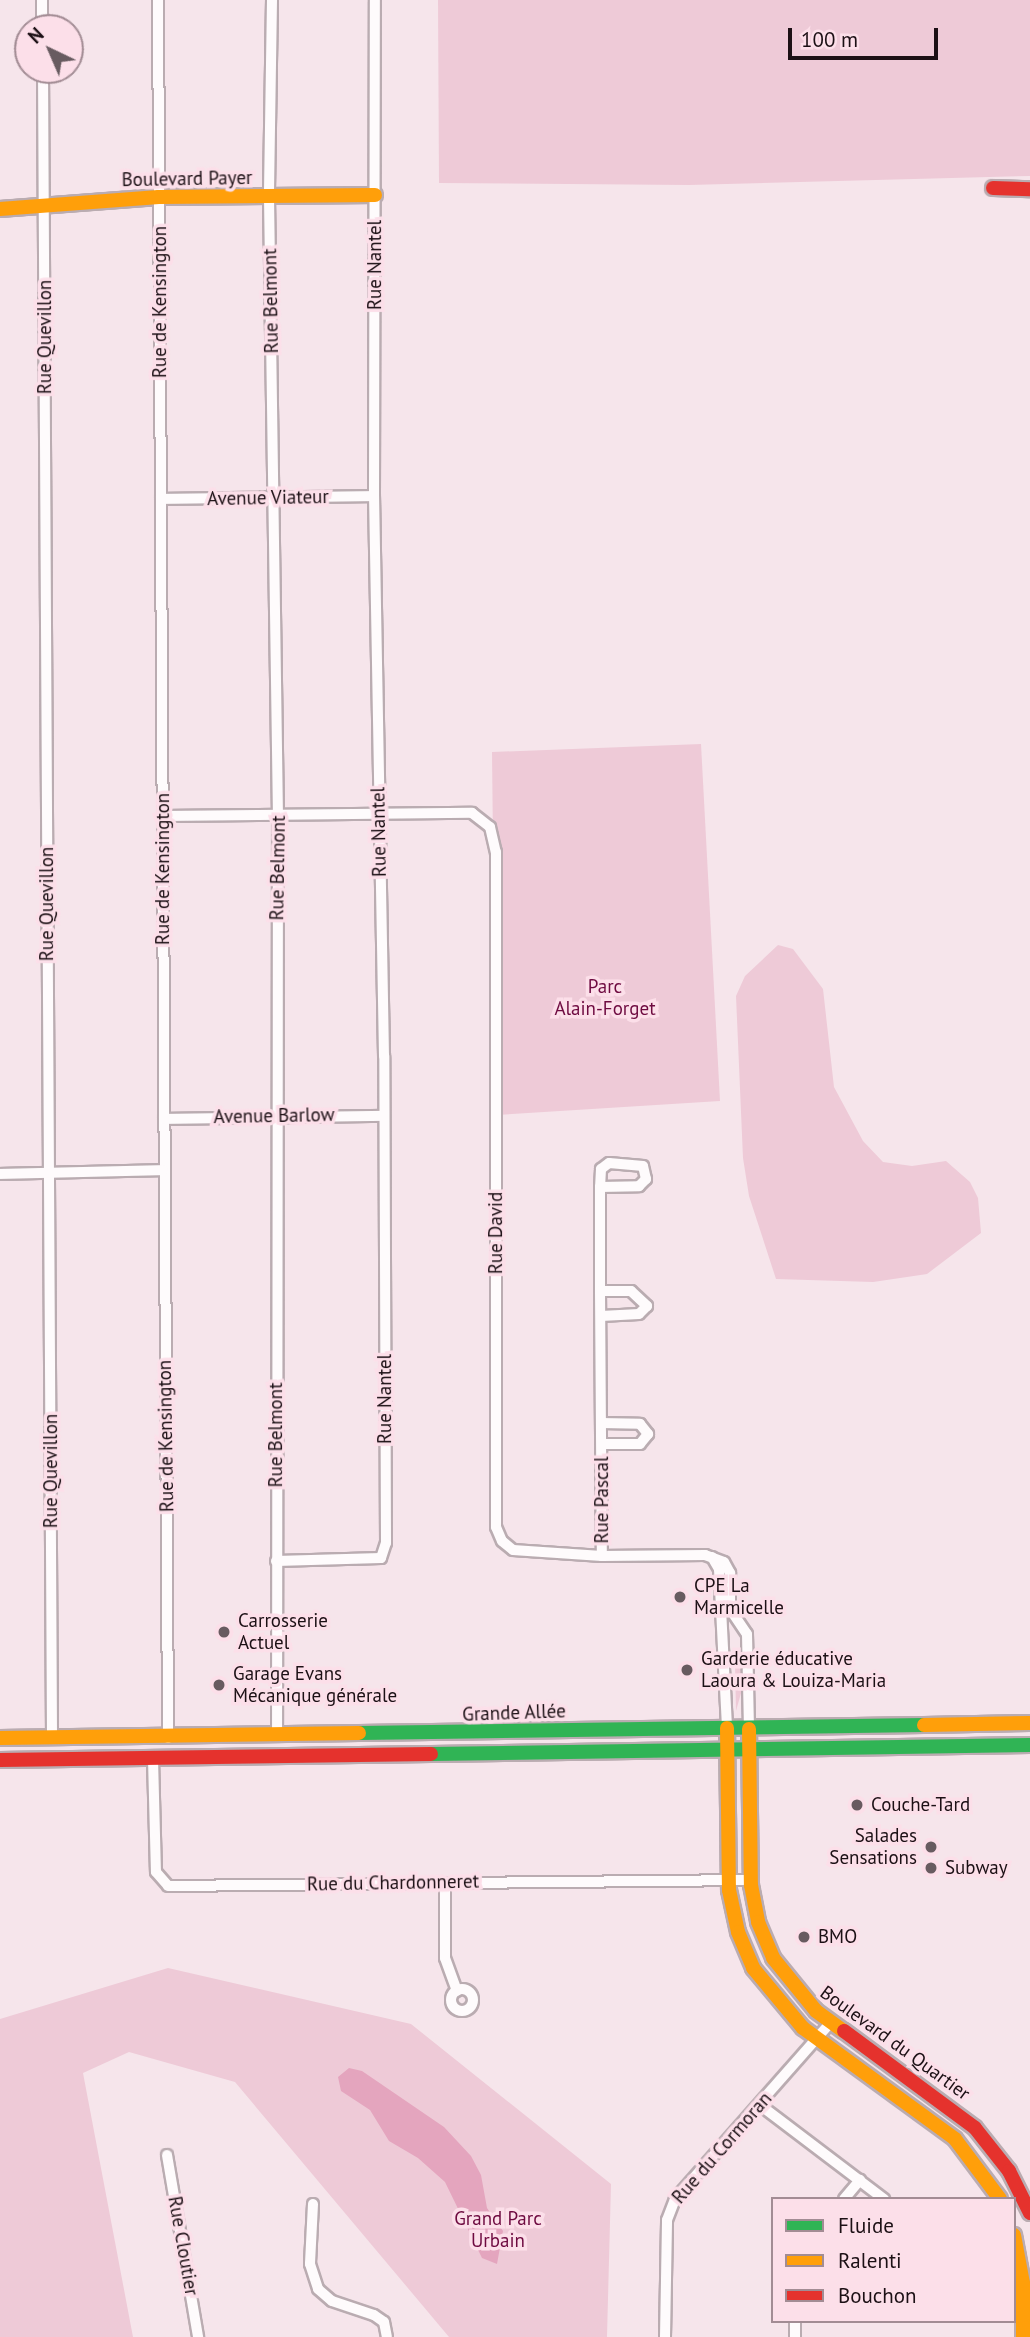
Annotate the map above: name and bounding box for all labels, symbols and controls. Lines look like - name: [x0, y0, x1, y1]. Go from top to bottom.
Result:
- north arrow: [14, 14, 84, 84]
- scale bar: [792, 14, 942, 58]
- text: N: [23, 22, 49, 48]
- text: 100 m: [801, 26, 858, 53]
- street label: Boulevard Payer: [121, 166, 253, 192]
- street label: Rue Nantel: [364, 220, 386, 310]
- street label: Rue de Kensington: [149, 226, 171, 378]
- street label: Rue Belmont: [259, 248, 283, 354]
- street label: Rue Quevillon: [34, 280, 56, 394]
- street label: Avenue Viateur: [207, 486, 329, 510]
- street label: Rue Nantel: [367, 787, 391, 877]
- street label: Rue de Kensington: [152, 793, 174, 945]
- street label: Rue Belmont: [266, 815, 290, 921]
- street label: Rue Quevillon: [36, 847, 58, 961]
- park label: Parc Alain-Forget: [554, 976, 656, 1020]
- street label: Avenue Barlow: [213, 1104, 335, 1128]
- street label: Rue David: [485, 1192, 507, 1274]
- street label: Rue Nantel: [374, 1354, 396, 1444]
- street label: Rue de Kensington: [153, 1360, 179, 1512]
- street label: Rue Belmont: [265, 1383, 287, 1487]
- street label: Rue Quevillon: [40, 1414, 62, 1528]
- street label: Rue Pascal: [591, 1456, 613, 1544]
- place label: CPE La Marmicelle: [694, 1575, 784, 1619]
- marker: CPE La Marmicelle: [672, 1589, 688, 1605]
- place label: Carrosserie Actuel: [238, 1610, 328, 1654]
- marker: Carrosserie Actuel: [216, 1624, 232, 1640]
- place label: Garderie éducative Laoura & Louiza-Maria: [701, 1648, 886, 1692]
- marker: Garderie éducative Laoura & Louiza-Maria: [679, 1662, 695, 1678]
- place label: Garage Evans Mécanique générale: [233, 1663, 397, 1707]
- marker: Garage Evans Mécanique générale: [211, 1677, 227, 1693]
- street label: Grande Allée: [462, 1700, 566, 1726]
- place label: Couche-Tard: [871, 1794, 970, 1816]
- marker: Couche-Tard: [849, 1797, 865, 1813]
- place label: Salades Sensations: [829, 1825, 917, 1869]
- marker: Salades Sensations: [923, 1839, 939, 1855]
- place label: Subway: [945, 1857, 1008, 1879]
- marker: Subway: [923, 1860, 939, 1876]
- street label: Rue du Chardonneret: [307, 1870, 479, 1896]
- place label: BMO: [818, 1926, 857, 1948]
- marker: BMO: [796, 1929, 812, 1945]
- street label: Boulevard du Quartier: [816, 1981, 974, 2105]
- street label: Rue du Cormoran: [667, 2088, 777, 2208]
- street label: Rue Cloutier: [163, 2195, 203, 2297]
- legend: [771, 2197, 1016, 2323]
- park label: Grand Parc Urbain: [454, 2208, 542, 2252]
- text: Fluide: [838, 2212, 894, 2239]
- text: Ralenti: [838, 2247, 902, 2274]
- text: Bouchon: [838, 2282, 917, 2309]

